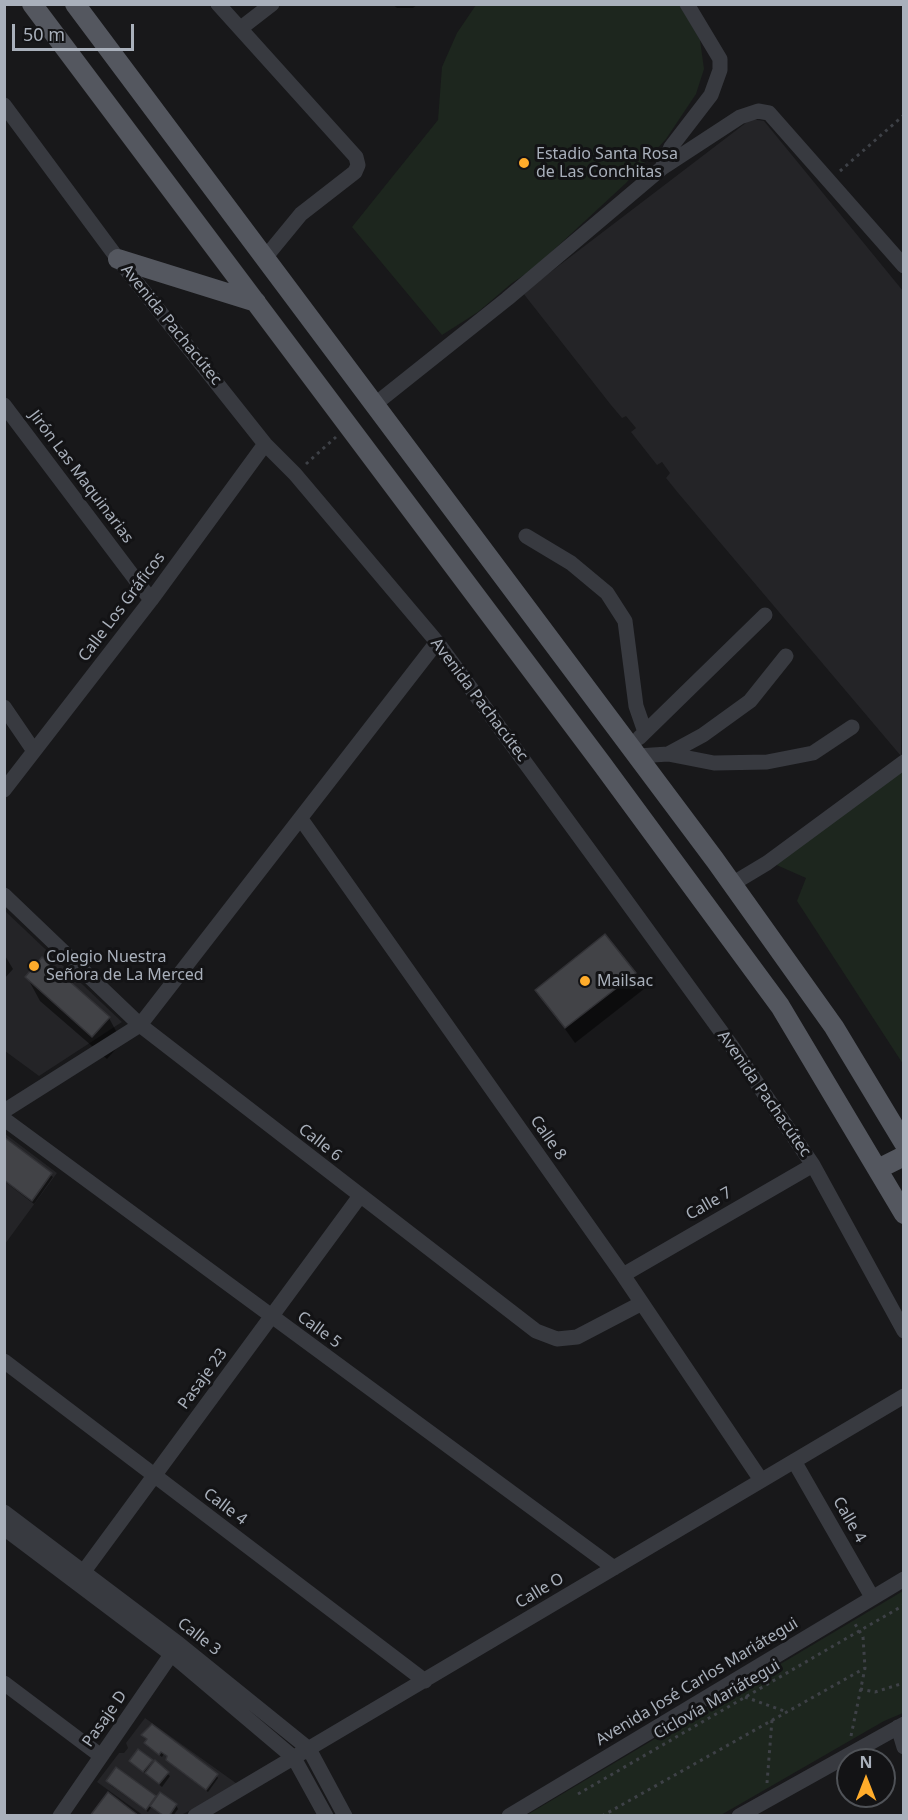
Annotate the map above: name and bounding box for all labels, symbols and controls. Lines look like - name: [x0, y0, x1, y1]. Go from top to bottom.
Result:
- scale bar: [15, 12, 136, 50]
- text: 50 m: [23, 22, 65, 46]
- place label: Estadio Santa Rosa de Las Conchitas: [536, 144, 678, 182]
- marker: Estadio Santa Rosa de Las Conchitas: [517, 156, 531, 170]
- street label: Avenida Pachacútec: [116, 261, 226, 389]
- street label: Jirón Las Maquinarias: [25, 407, 137, 547]
- street label: Calle Los Gráficos: [75, 549, 169, 665]
- street label: Avenida Pachacútec: [426, 634, 532, 766]
- place label: Colegio Nuestra Señora de La Merced: [46, 947, 204, 985]
- marker: Colegio Nuestra Señora de La Merced: [27, 959, 41, 973]
- place label: Mailsac: [597, 971, 653, 991]
- marker: Mailsac: [578, 974, 592, 988]
- street label: Avenida Pachacútec: [713, 1027, 815, 1161]
- street label: Calle 8: [526, 1112, 570, 1164]
- street label: Calle 6: [295, 1120, 345, 1166]
- street label: Calle 7: [683, 1183, 735, 1225]
- street label: Calle 5: [293, 1308, 345, 1352]
- street label: Pasaje 23: [174, 1345, 232, 1413]
- street label: Calle 4: [199, 1484, 251, 1530]
- street label: Calle 4: [828, 1494, 870, 1546]
- street label: Calle O: [512, 1569, 568, 1613]
- street label: Calle 3: [174, 1614, 224, 1660]
- street label: Avenida José Carlos Mariátegui: [592, 1614, 802, 1750]
- street label: Ciclovía Mariátegui: [650, 1656, 784, 1744]
- street label: Pasaje D: [79, 1687, 131, 1751]
- north arrow: [836, 1748, 896, 1808]
- text: N: [859, 1751, 873, 1773]

